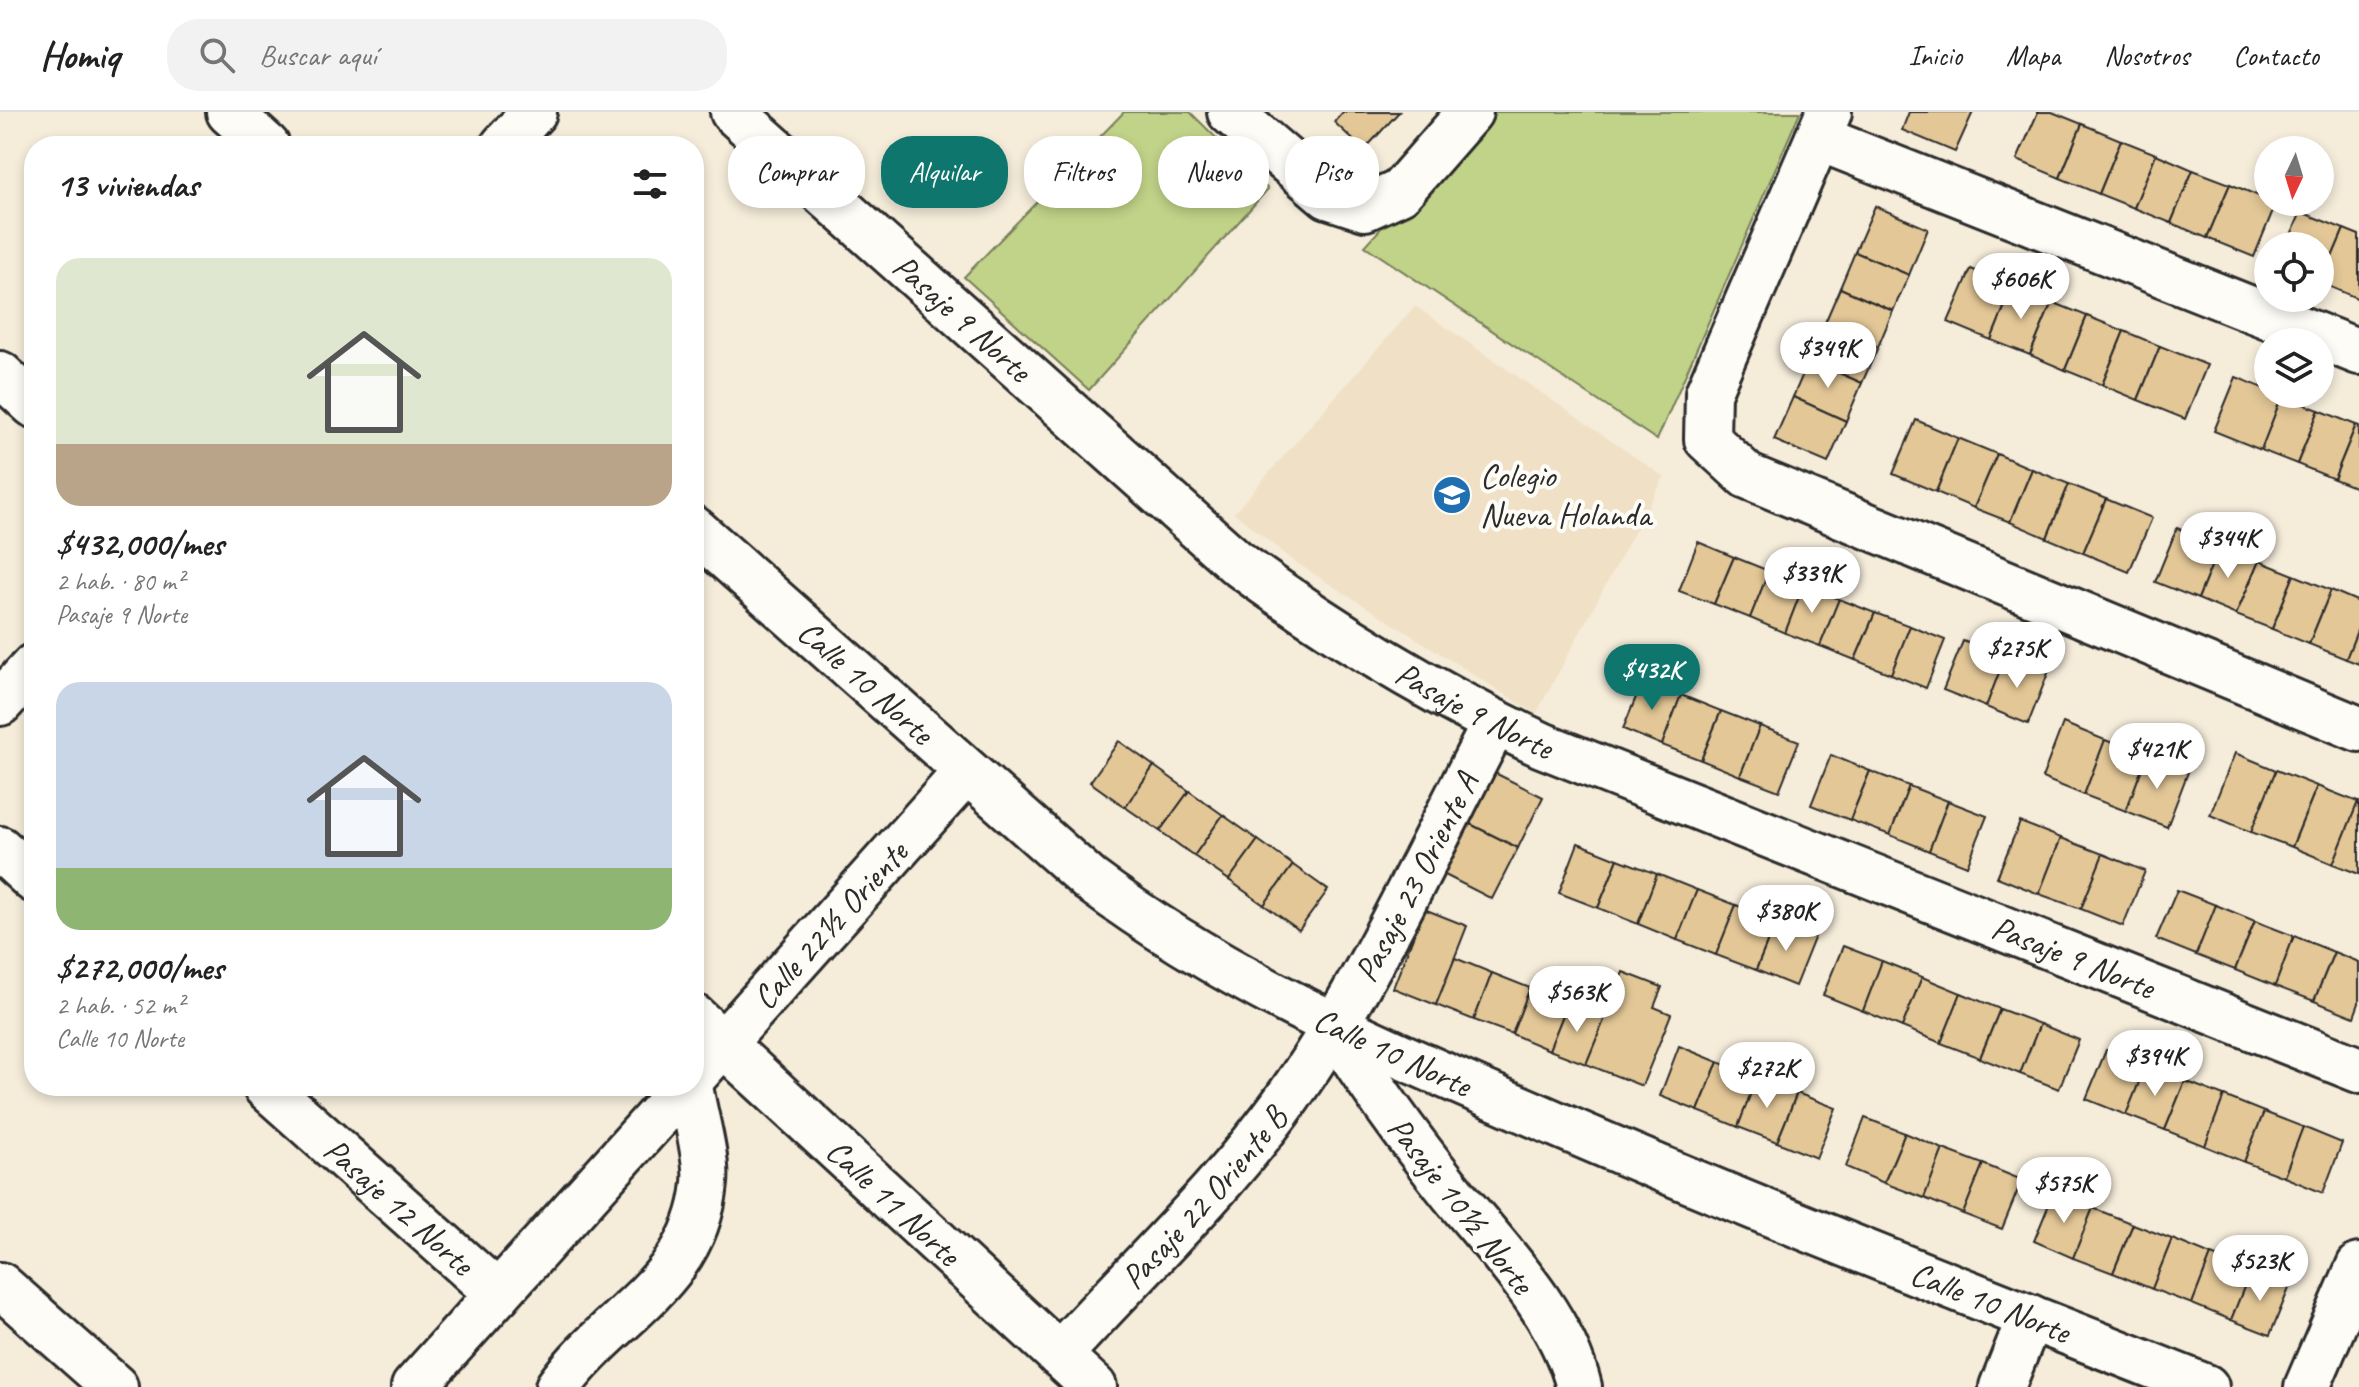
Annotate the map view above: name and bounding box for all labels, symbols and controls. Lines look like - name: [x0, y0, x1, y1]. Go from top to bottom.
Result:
- search box: [167, 19, 727, 91]
- text: Homiq: [40, 32, 119, 79]
- icon: search: [195, 33, 239, 77]
- text: Buscar aquí: [259, 36, 377, 74]
- text: Inicio: [1908, 38, 1962, 73]
- text: Mapa: [2006, 38, 2060, 73]
- text: Nosotros: [2104, 38, 2189, 73]
- text: Contacto: [2233, 38, 2319, 73]
- chip: Comprar: [728, 136, 865, 208]
- chip: Alquilar: [881, 136, 1008, 208]
- chip: Filtros: [1024, 136, 1142, 208]
- chip: Nuevo: [1158, 136, 1269, 208]
- chip: Piso: [1285, 136, 1379, 208]
- north arrow: [2254, 136, 2334, 216]
- map controls: [2254, 136, 2334, 408]
- icon: filters: [628, 162, 672, 206]
- text: 13 viviendas: [56, 163, 199, 206]
- button: locate: [2254, 232, 2334, 312]
- street label: Pasaje 9 Norte: [884, 244, 1042, 392]
- pin: $606K: [1965, 253, 2077, 321]
- text: $606K: [1990, 262, 2052, 295]
- icon: home: [292, 310, 436, 454]
- pin: $349K: [1772, 322, 1884, 390]
- button: layers: [2254, 328, 2334, 408]
- text: $349K: [1798, 331, 1858, 364]
- place label: Colegio Nueva Holanda: [1480, 454, 1654, 536]
- school or university icon: Colegio Nueva Holanda: [1431, 474, 1473, 516]
- pin: $344K: [2172, 512, 2284, 580]
- text: $344K: [2198, 521, 2258, 554]
- text: $432,000/mes: [56, 522, 224, 565]
- pin: $339K: [1756, 547, 1868, 615]
- text: $339K: [1782, 556, 1842, 589]
- text: 2 hab. · 80 m²: [56, 565, 184, 598]
- text: Pasaje 9 Norte: [56, 598, 187, 631]
- street label: Calle 10 Norte: [789, 610, 945, 755]
- pin: $275K: [1961, 622, 2073, 690]
- text: $275K: [1987, 631, 2047, 664]
- pin: $432K: [1596, 644, 1708, 712]
- street label: Pasaje 9 Norte: [1388, 651, 1561, 769]
- text: $432K: [1622, 653, 1682, 686]
- pin: $421K: [2101, 723, 2213, 791]
- text: $421K: [2127, 732, 2187, 765]
- icon: home: [292, 734, 436, 878]
- street label: Pasaje 23 Oriente A: [1344, 763, 1488, 989]
- street label: Calle 22½ Oriente: [743, 830, 918, 1018]
- pin: $380K: [1730, 885, 1842, 953]
- text: $380K: [1756, 894, 1816, 927]
- street label: Pasaje 9 Norte: [1986, 905, 2163, 1009]
- text: $272,000/mes: [56, 946, 224, 989]
- pin: $563K: [1521, 966, 1633, 1034]
- text: $563K: [1547, 975, 1607, 1008]
- text: 2 hab. · 52 m²: [56, 989, 184, 1022]
- street label: Calle 10 Norte: [1307, 997, 1479, 1107]
- text: Calle 10 Norte: [56, 1022, 184, 1055]
- pin: $394K: [2099, 1030, 2211, 1098]
- text: $394K: [2125, 1039, 2185, 1072]
- pin: $272K: [1711, 1042, 1823, 1110]
- text: $272K: [1737, 1051, 1797, 1084]
- street label: Pasaje 22 Oriente B: [1111, 1096, 1297, 1298]
- street label: Pasaje 10½ Norte: [1378, 1108, 1545, 1304]
- street label: Pasaje 12 Norte: [315, 1128, 485, 1285]
- street label: Calle 11 Norte: [818, 1129, 971, 1276]
- pin: $575K: [2008, 1157, 2120, 1225]
- text: $575K: [2034, 1166, 2094, 1199]
- pin: $523K: [2204, 1235, 2316, 1303]
- text: $523K: [2230, 1244, 2290, 1277]
- street label: Calle 10 Norte: [1905, 1251, 2078, 1353]

